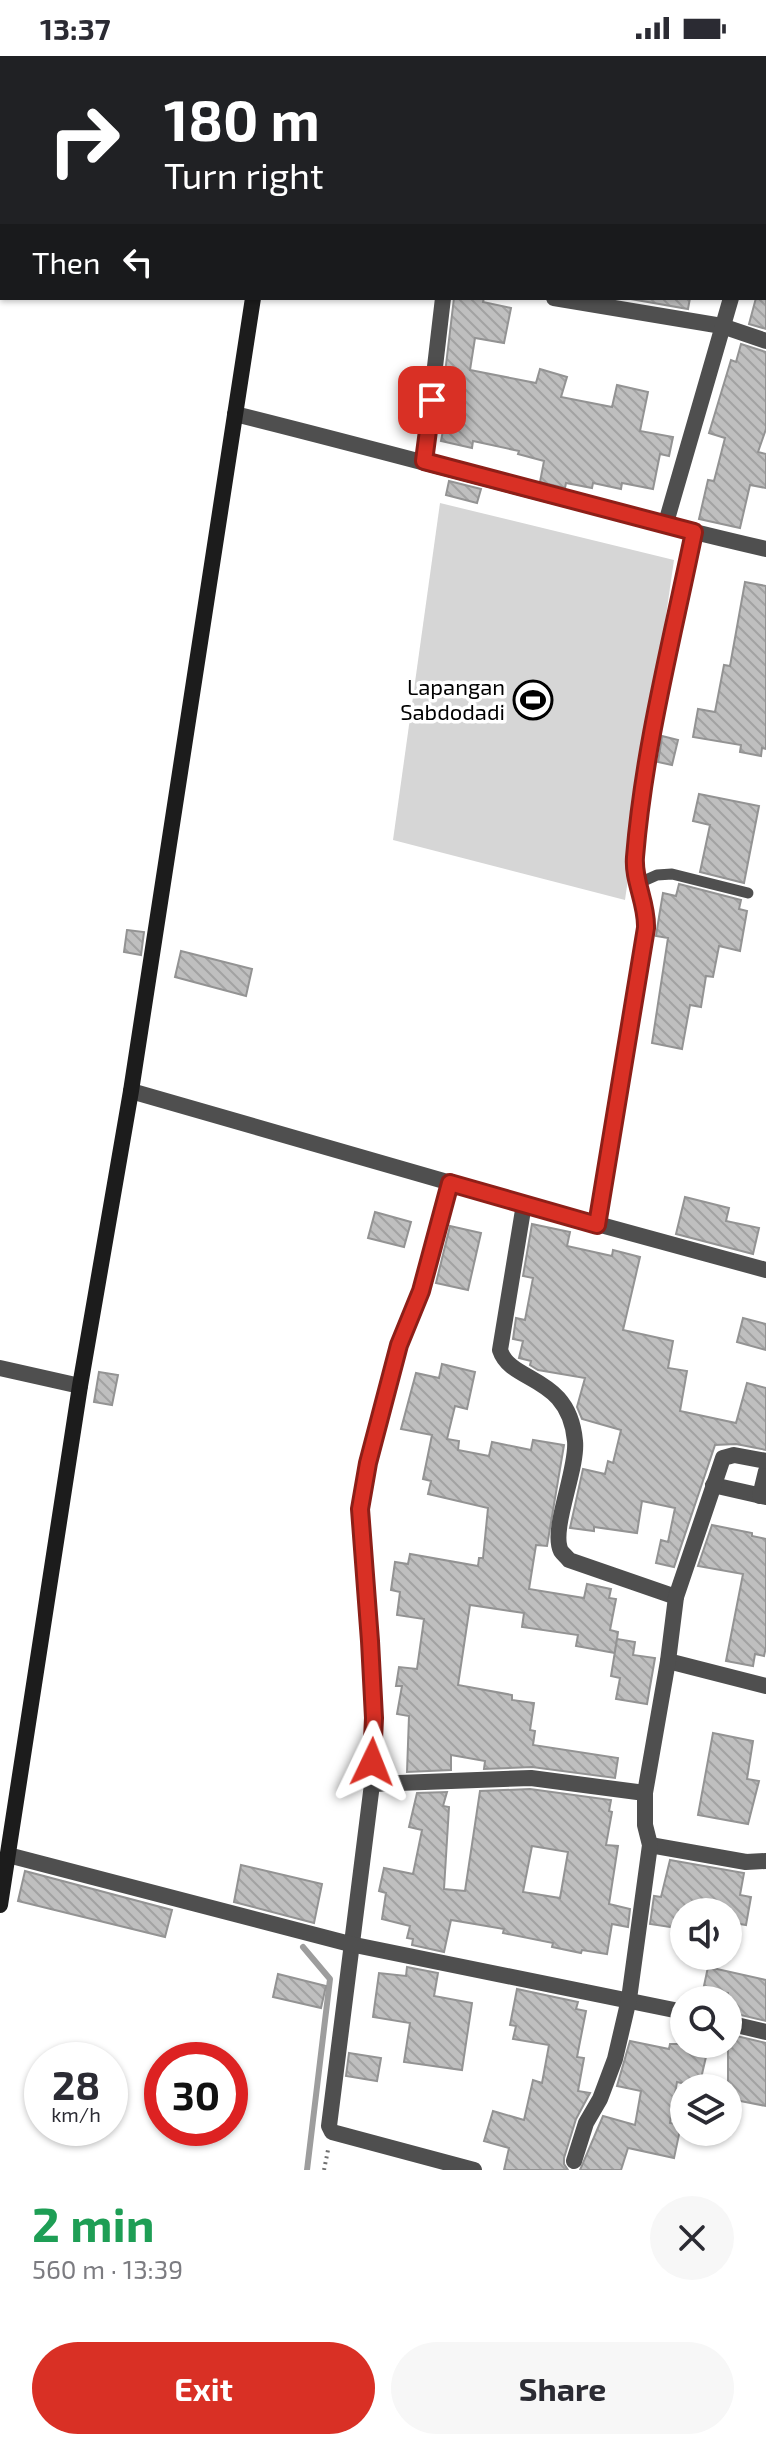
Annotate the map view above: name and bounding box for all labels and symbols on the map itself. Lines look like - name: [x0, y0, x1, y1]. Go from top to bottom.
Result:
- pin: [398, 366, 466, 434]
- place label: Lapangan Sabdodadi: [400, 673, 505, 724]
- sports icon: Lapangan Sabdodadi: [512, 679, 554, 721]
- position arrow: [330, 1720, 414, 1804]
- speed limit sign: 30: [144, 2042, 248, 2146]

